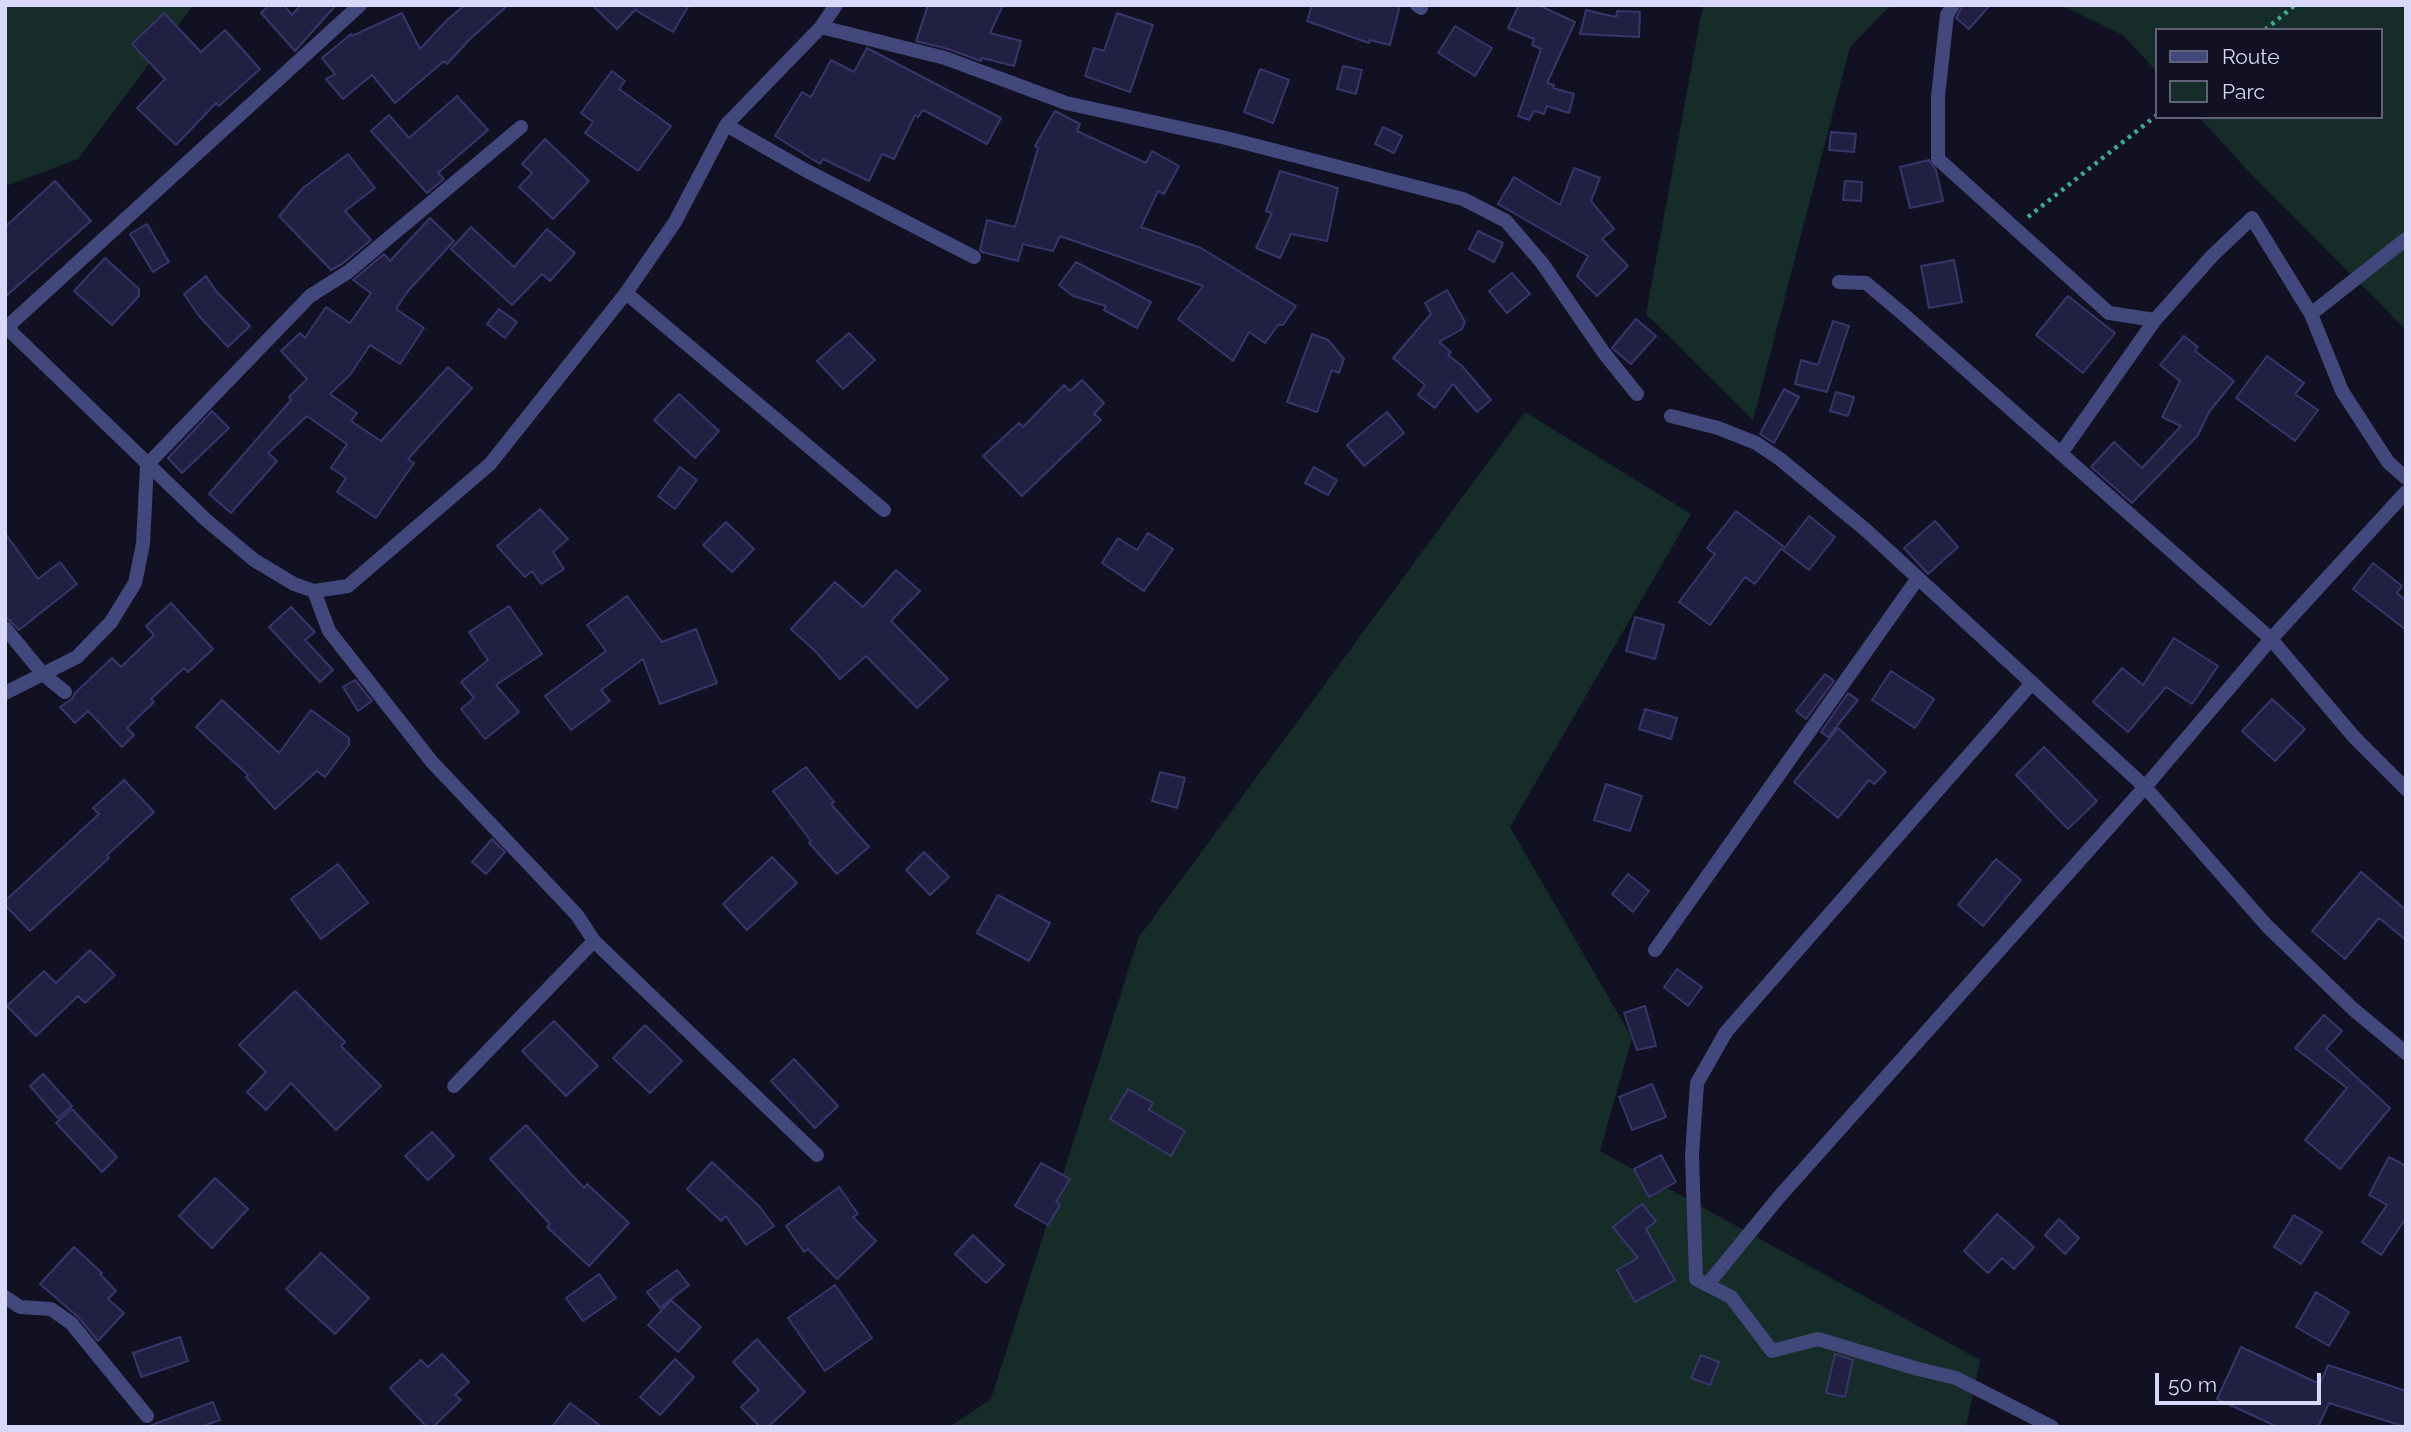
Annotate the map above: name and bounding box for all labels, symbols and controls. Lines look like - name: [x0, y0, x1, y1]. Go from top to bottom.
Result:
- legend: [2156, 28, 2383, 119]
- text: Route: [2222, 44, 2280, 69]
- text: Parc: [2222, 79, 2265, 104]
- scale bar: [2159, 1358, 2325, 1402]
- text: 50 m: [2168, 1372, 2217, 1397]

